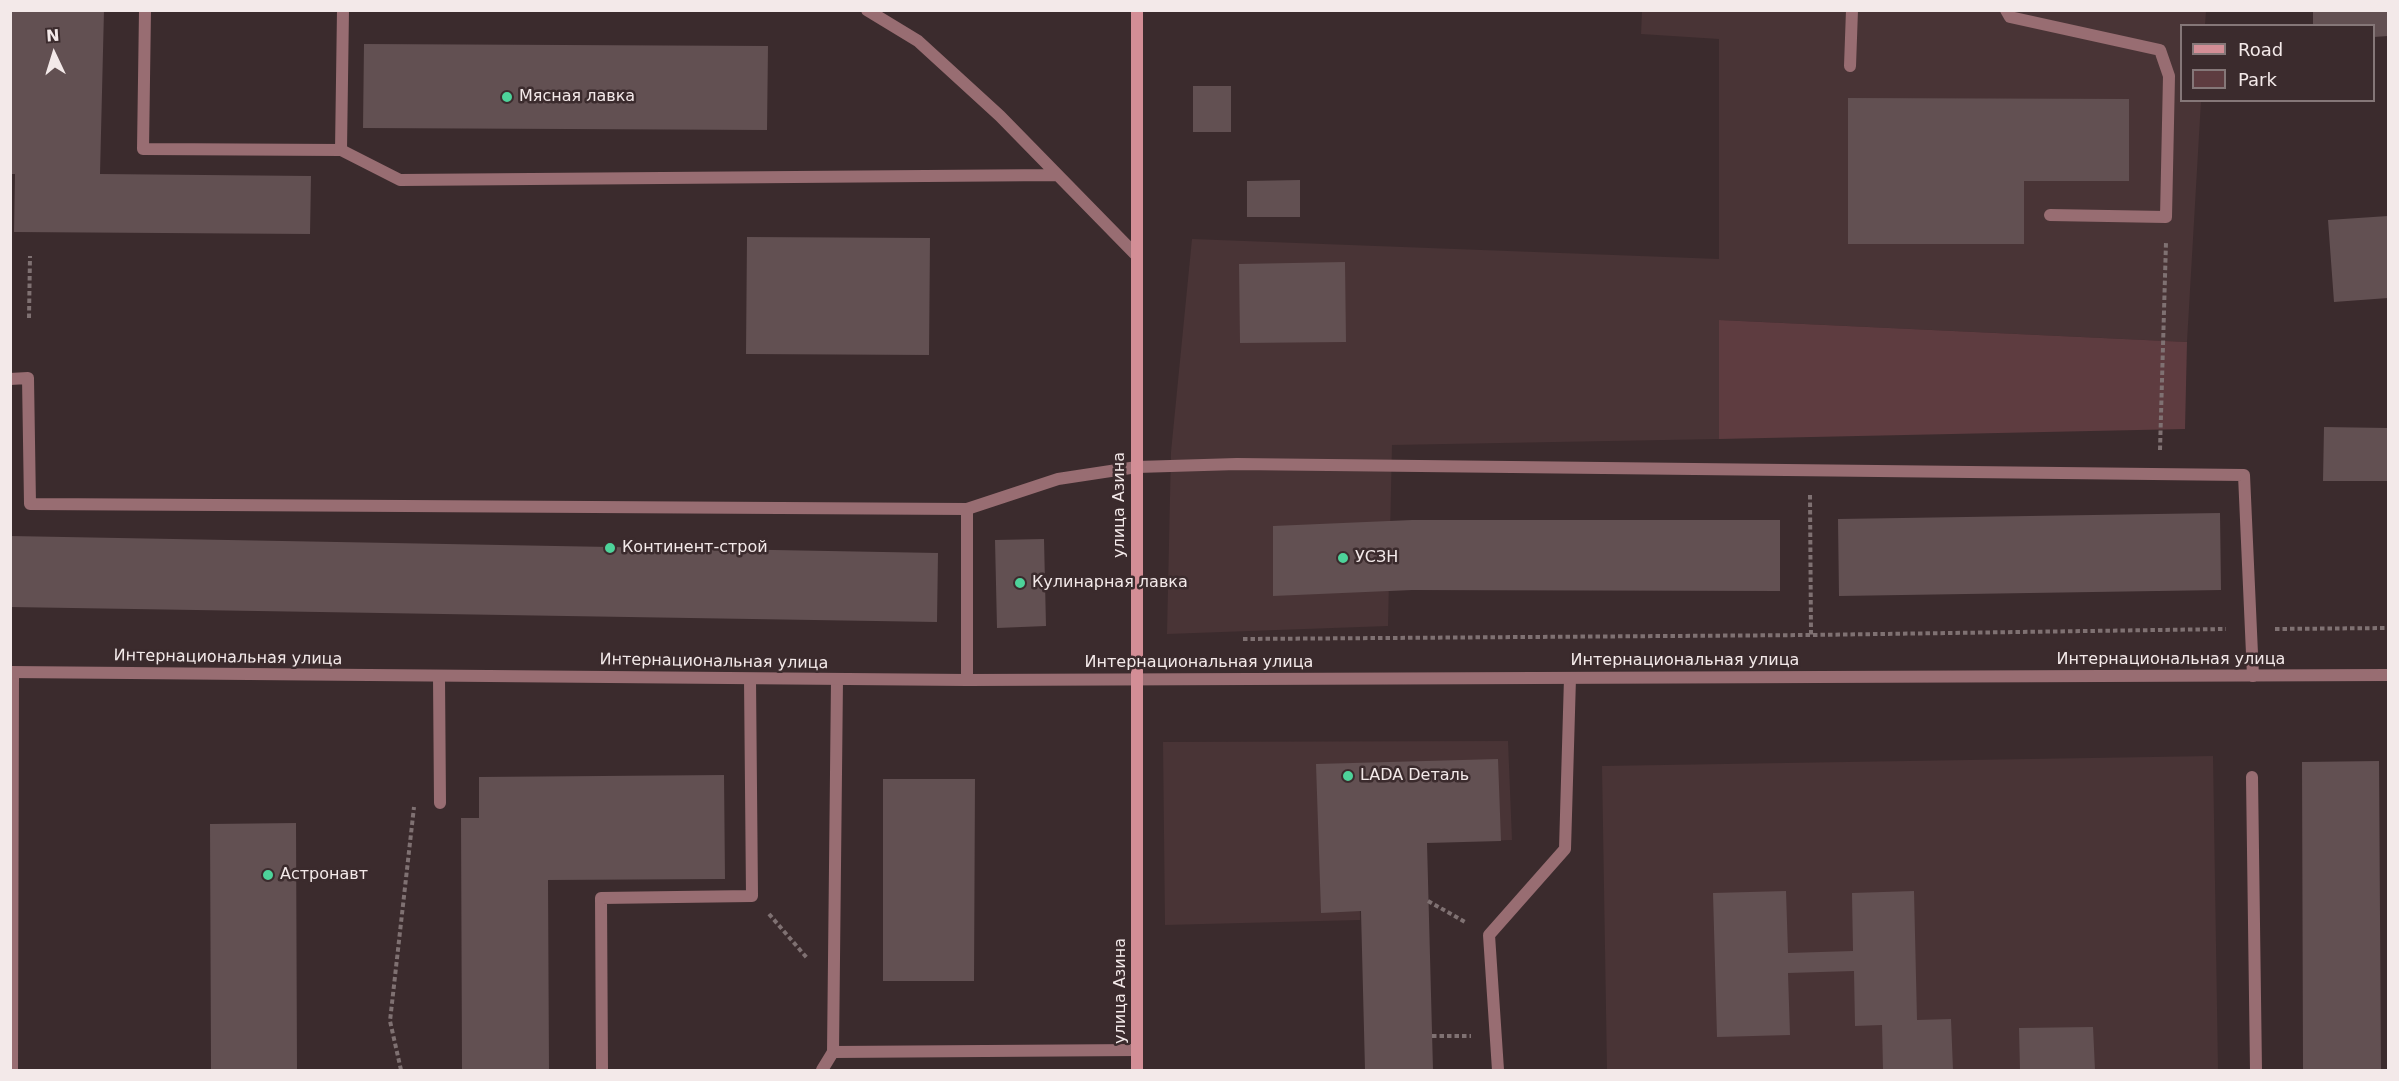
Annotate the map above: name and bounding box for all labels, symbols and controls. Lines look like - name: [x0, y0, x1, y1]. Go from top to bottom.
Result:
- north arrow: [24, 24, 84, 84]
- legend: [2180, 24, 2375, 102]
- text: N: [45, 26, 60, 45]
- text: Road: [2238, 39, 2283, 60]
- text: Park: [2238, 69, 2277, 90]
- place label: Мясная лавка: [519, 87, 635, 107]
- marker: Мясная лавка: [500, 90, 514, 104]
- street label: улица Азина: [1110, 452, 1130, 558]
- place label: Континент-строй: [622, 538, 768, 558]
- marker: Континент-строй: [603, 541, 617, 555]
- place label: УСЗН: [1355, 548, 1398, 568]
- marker: УСЗН: [1336, 551, 1350, 565]
- place label: Кулинарная лавка: [1032, 573, 1188, 593]
- marker: Кулинарная лавка: [1013, 576, 1027, 590]
- street label: Интернациональная улица: [113, 646, 343, 670]
- street label: Интернациональная улица: [599, 650, 829, 674]
- street label: Интернациональная улица: [2057, 650, 2285, 670]
- street label: Интернациональная улица: [1571, 651, 1799, 671]
- street label: Интернациональная улица: [1085, 653, 1313, 673]
- place label: LADA Dеталь: [1360, 766, 1469, 786]
- marker: LADA Dеталь: [1341, 769, 1355, 783]
- place label: Астронавт: [280, 865, 368, 885]
- marker: Астронавт: [261, 868, 275, 882]
- street label: улица Азина: [1111, 938, 1131, 1044]

